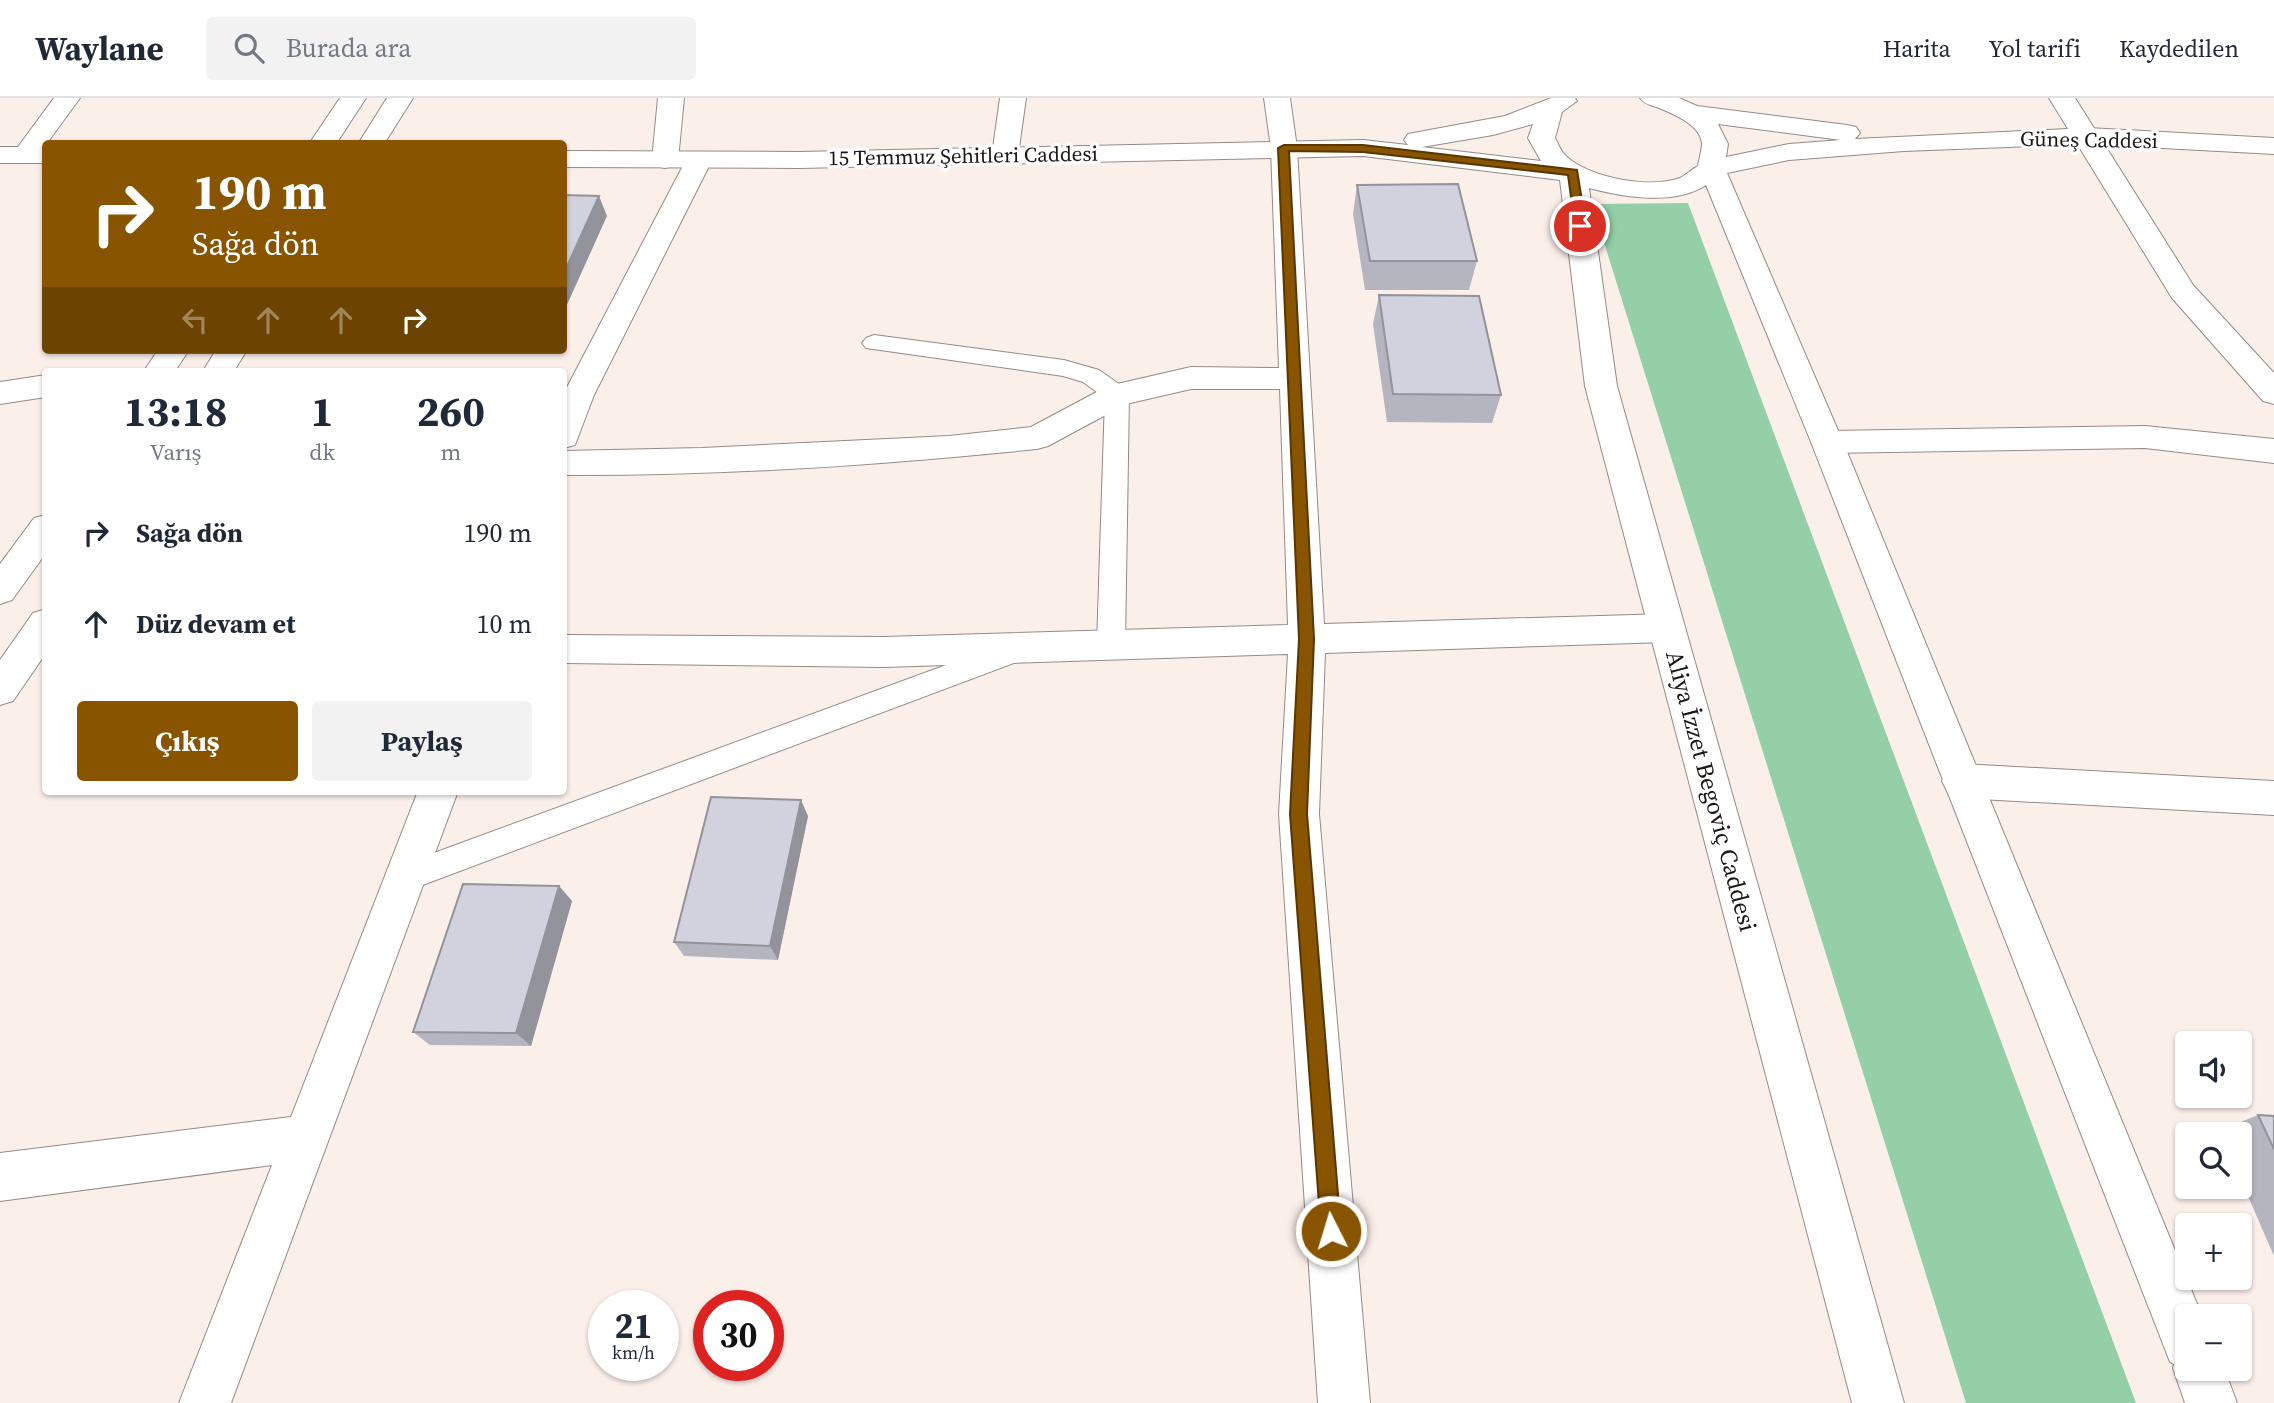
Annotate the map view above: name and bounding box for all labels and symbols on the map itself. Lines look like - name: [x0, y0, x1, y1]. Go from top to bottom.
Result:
- street label: Güneş Caddesi: [2020, 124, 2158, 155]
- street label: 15 Temmuz Şehitleri Caddesi: [828, 139, 1098, 172]
- pin: [1550, 196, 1610, 256]
- street label: Aliya İzzet Begoviç Caddesi: [1658, 647, 1765, 935]
- position arrow: [1294, 1194, 1368, 1268]
- speed limit sign: 30: [693, 1290, 784, 1381]

